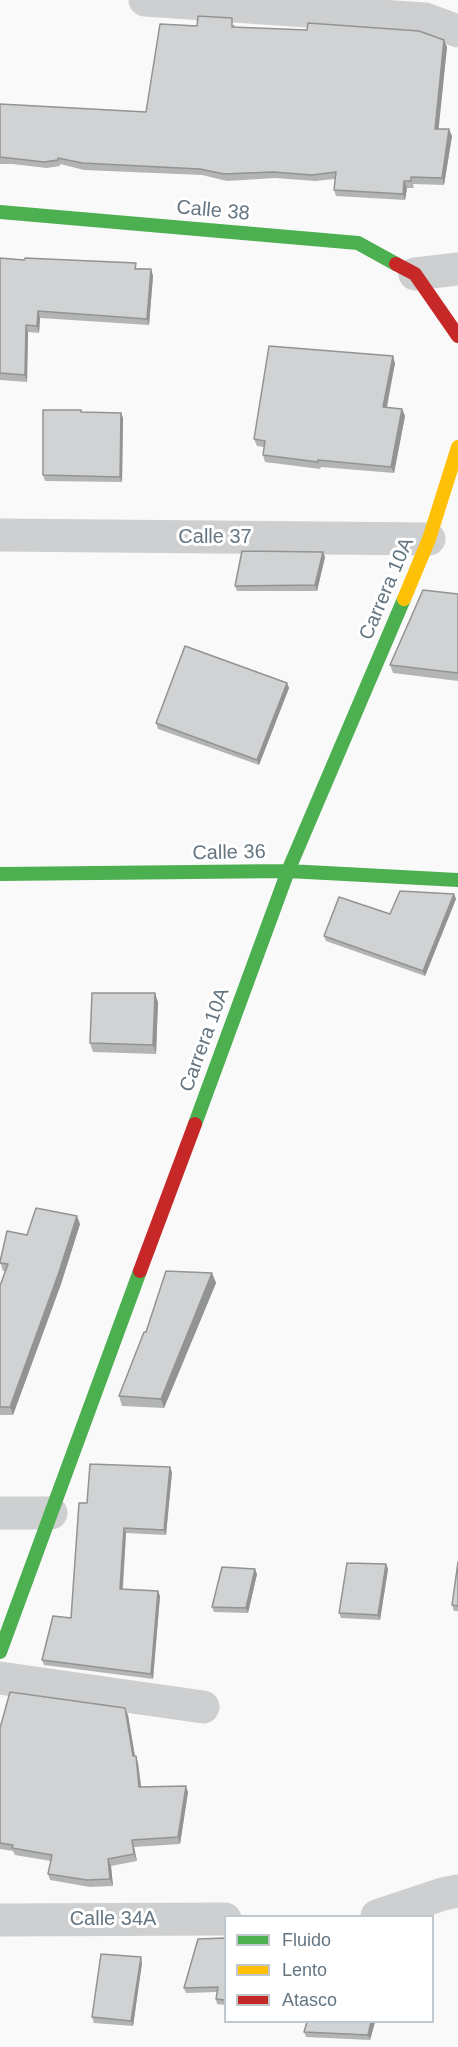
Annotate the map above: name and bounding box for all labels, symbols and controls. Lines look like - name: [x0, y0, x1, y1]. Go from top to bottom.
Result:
- street label: Calle 38: [175, 196, 251, 226]
- street label: Calle 37: [178, 525, 252, 549]
- street label: Carrera 10A: [355, 534, 419, 644]
- street label: Calle 36: [192, 840, 266, 866]
- street label: Carrera 10A: [175, 985, 235, 1095]
- street label: Calle 34A: [70, 1907, 156, 1931]
- legend: [224, 1915, 434, 2023]
- text: Fluido: [282, 1930, 331, 1950]
- text: Lento: [282, 1960, 327, 1980]
- text: Atasco: [282, 1990, 337, 2010]

